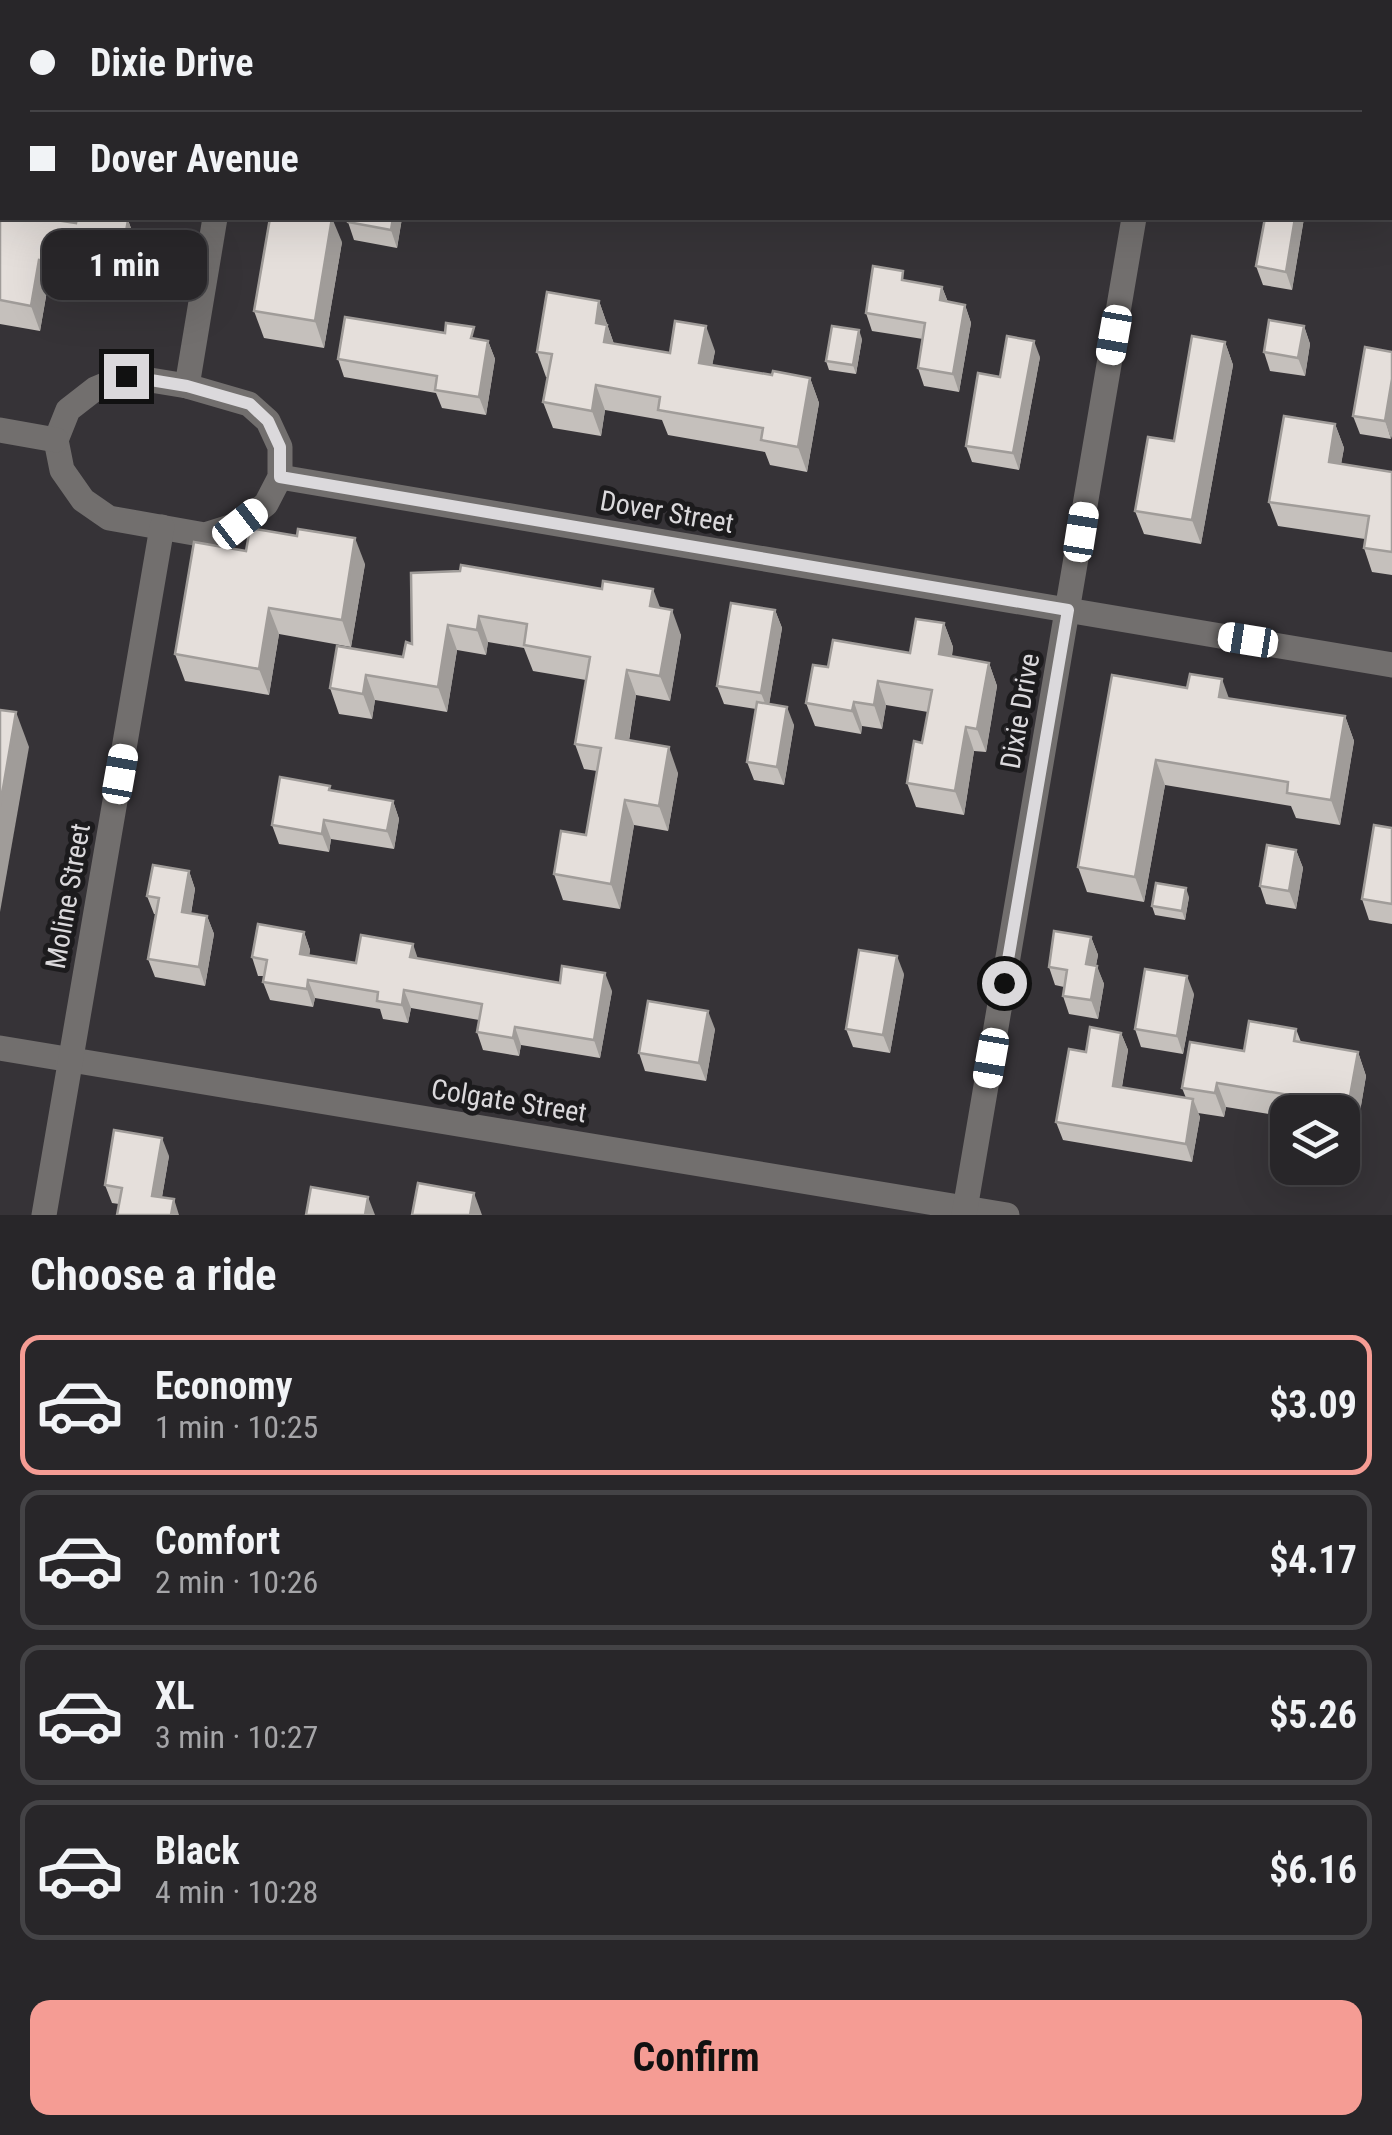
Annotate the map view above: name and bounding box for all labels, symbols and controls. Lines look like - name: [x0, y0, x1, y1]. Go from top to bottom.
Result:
- text: Dixie Drive: [90, 41, 253, 85]
- text: Dover Avenue: [90, 137, 299, 181]
- callout: 1 min: [44, 231, 208, 301]
- text: 1 min: [89, 246, 160, 284]
- car: [1094, 303, 1134, 367]
- route end: [104, 354, 149, 399]
- street label: Dover Street: [597, 484, 737, 540]
- car: [207, 494, 273, 554]
- car: [1061, 500, 1101, 564]
- car: [1216, 620, 1280, 660]
- street label: Dixie Drive: [994, 651, 1046, 771]
- car: [100, 742, 140, 806]
- street label: Moline Street: [39, 821, 97, 971]
- route start: [982, 961, 1027, 1006]
- car: [971, 1026, 1011, 1090]
- street label: Colgate Street: [429, 1072, 589, 1130]
- map controls: [1270, 1095, 1360, 1185]
- button: layers: [1270, 1095, 1360, 1185]
- text: Choose a ride: [30, 1248, 277, 1301]
- icon: car: [35, 1360, 125, 1450]
- text: Economy: [155, 1364, 292, 1408]
- text: $3.09: [1269, 1383, 1357, 1427]
- text: 1 min · 10:25: [155, 1408, 318, 1446]
- icon: car: [35, 1515, 125, 1605]
- text: Comfort: [155, 1519, 280, 1563]
- text: $4.17: [1269, 1538, 1357, 1582]
- text: 2 min · 10:26: [155, 1563, 318, 1601]
- icon: car: [35, 1670, 125, 1760]
- text: XL: [155, 1674, 194, 1718]
- text: $5.26: [1269, 1693, 1357, 1737]
- text: 3 min · 10:27: [155, 1718, 318, 1756]
- icon: car: [35, 1825, 125, 1915]
- text: Black: [155, 1829, 239, 1873]
- text: $6.16: [1269, 1848, 1357, 1892]
- text: 4 min · 10:28: [155, 1873, 318, 1911]
- button: Confirm: [30, 2000, 1362, 2115]

